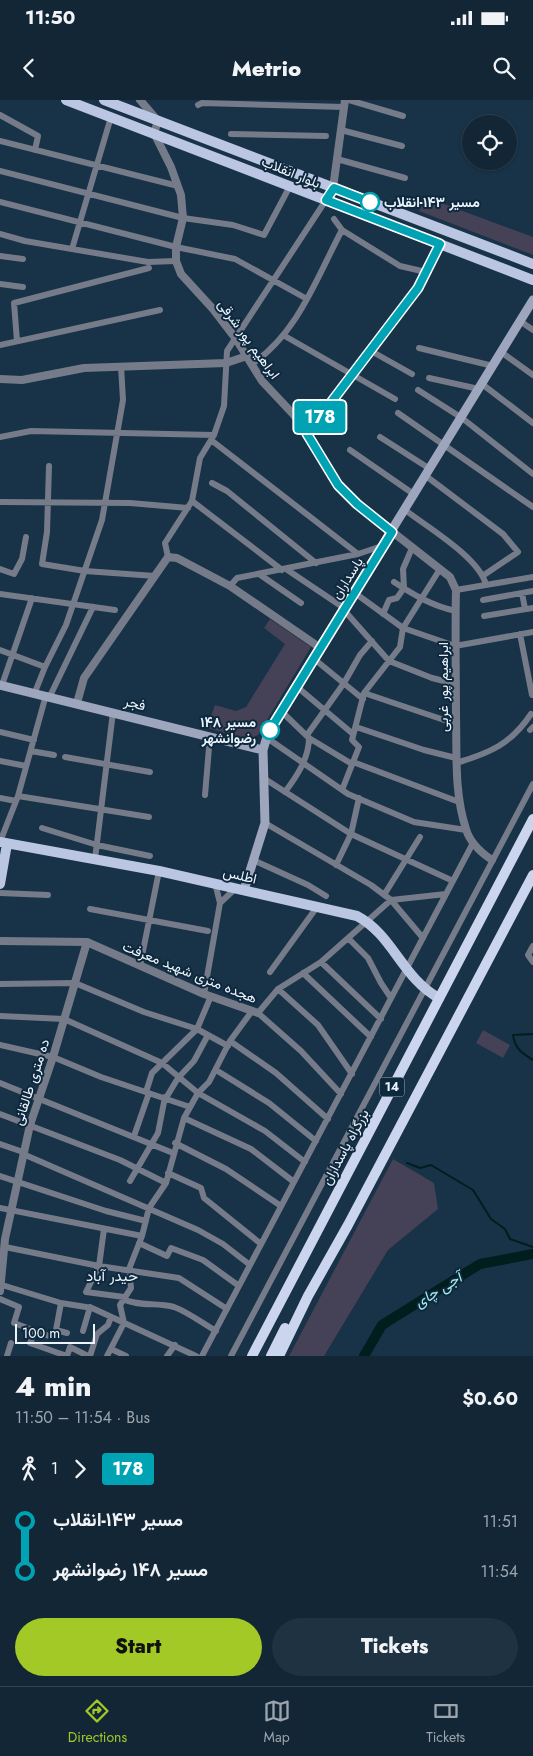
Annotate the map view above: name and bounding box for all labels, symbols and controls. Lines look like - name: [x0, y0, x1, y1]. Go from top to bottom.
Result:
- text: 11:50: [25, 4, 75, 31]
- text: Metrio: [232, 52, 301, 84]
- icon: back: [15, 54, 43, 82]
- icon: search: [490, 54, 518, 82]
- map controls: [462, 115, 517, 170]
- button: locate: [462, 115, 517, 170]
- street label: بلوار انقلاب: [259, 151, 323, 193]
- marker: مسیر ۱۴۳-انقلاب: [360, 192, 380, 212]
- place label: مسیر ۱۴۳-انقلاب: [384, 192, 480, 212]
- street label: ابراهیم پور شرقی: [213, 295, 285, 383]
- line badge: 178: [291, 401, 349, 433]
- text: 178: [304, 404, 336, 430]
- street label: پاسداران: [326, 553, 368, 603]
- street label: ابراهیم پور غربی: [433, 642, 453, 732]
- street label: فجر: [121, 690, 148, 715]
- place label: مسیر ۱۴۸ رضوانشهر: [200, 712, 256, 748]
- marker: مسیر ۱۴۸ رضوانشهر: [260, 720, 280, 740]
- street label: اطلس: [221, 861, 259, 889]
- street label: هجده متری شهید معرفت: [120, 936, 261, 1008]
- street label: ده متری طالقانی: [8, 1036, 54, 1128]
- road number: 14: [380, 1078, 404, 1096]
- street label: بزرگراه پاسداران: [317, 1105, 373, 1189]
- water label: آجی چای: [410, 1264, 470, 1313]
- district label: حیدر آباد: [86, 1265, 138, 1287]
- scale bar: [15, 1321, 95, 1344]
- text: 100 m: [22, 1323, 60, 1343]
- text: 4 min: [15, 1366, 92, 1407]
- text: $0.60: [462, 1385, 518, 1412]
- text: 11:50 – 11:54 · Bus: [15, 1406, 150, 1429]
- icon: walk: [15, 1455, 43, 1483]
- icon: forward: [66, 1455, 94, 1483]
- text: 178: [112, 1456, 144, 1482]
- text: 1: [51, 1457, 58, 1480]
- text: مسیر ۱۴۳-انقلاب: [53, 1506, 183, 1533]
- text: 11:51: [483, 1510, 518, 1533]
- text: مسیر ۱۴۸ رضوانشهر: [53, 1556, 208, 1583]
- text: 11:54: [480, 1560, 518, 1583]
- button: Start: [15, 1618, 262, 1676]
- button: Tickets: [272, 1618, 518, 1676]
- tab: Directions: [68, 1697, 127, 1747]
- tab: Map: [263, 1697, 291, 1747]
- tab: Tickets: [426, 1697, 465, 1747]

